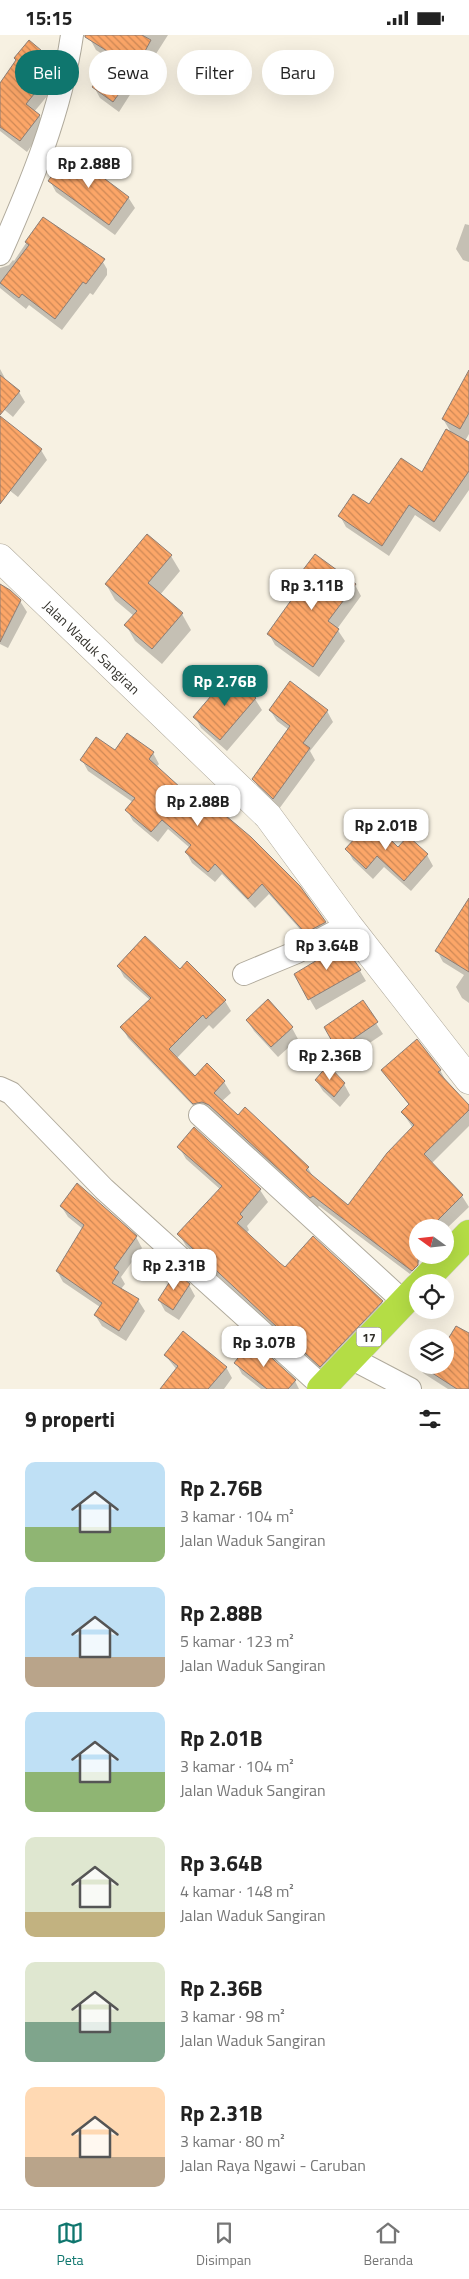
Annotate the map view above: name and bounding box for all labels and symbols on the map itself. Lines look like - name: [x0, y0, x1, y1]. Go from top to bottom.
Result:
- pin: Rp 2.88B: [37, 147, 141, 189]
- pin: Rp 3.11B: [260, 569, 364, 611]
- street label: Jalan Waduk Sangiran: [39, 595, 145, 699]
- pin: Rp 2.76B: [173, 665, 277, 707]
- pin: Rp 2.88B: [146, 785, 250, 827]
- pin: Rp 2.01B: [334, 809, 438, 851]
- pin: Rp 3.64B: [275, 929, 379, 971]
- pin: Rp 2.36B: [278, 1039, 382, 1081]
- north arrow: [409, 1219, 454, 1264]
- pin: Rp 2.31B: [122, 1249, 226, 1291]
- pin: Rp 3.07B: [212, 1325, 316, 1368]
- road number: 17: [356, 1327, 382, 1346]

